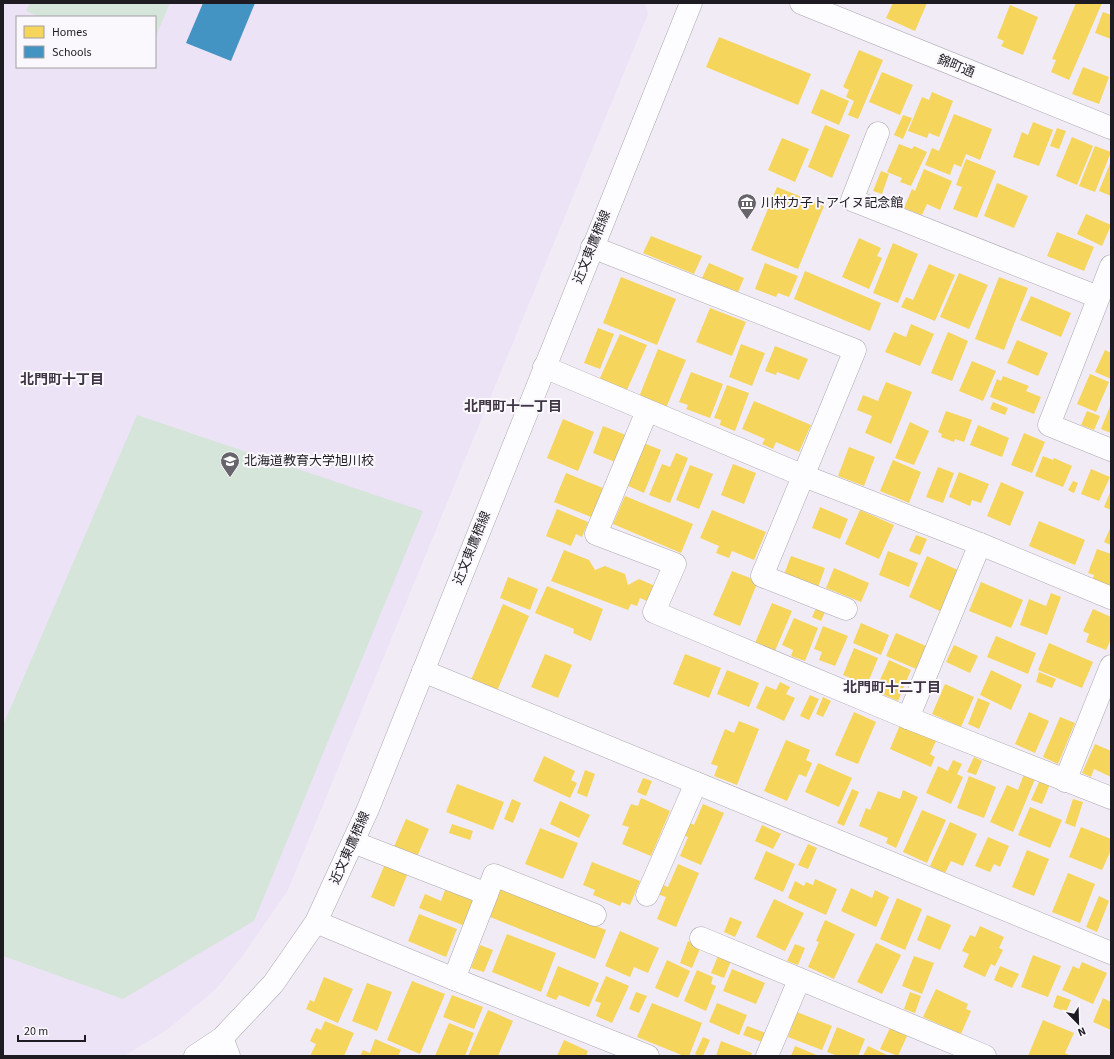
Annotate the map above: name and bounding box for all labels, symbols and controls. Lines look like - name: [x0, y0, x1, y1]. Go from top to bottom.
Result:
- legend: [16, 16, 156, 68]
- text: Homes: [52, 24, 87, 41]
- text: Schools: [52, 44, 92, 61]
- street label: 錦町通: [935, 50, 977, 82]
- museum icon: 川村カ子トアイヌ記念館: [736, 192, 758, 220]
- place label: 川村カ子トアイヌ記念館: [761, 194, 903, 212]
- street label: 近文東鷹栖線: [569, 207, 615, 287]
- district label: 北門町十丁目: [20, 370, 104, 390]
- district label: 北門町十一丁目: [464, 397, 562, 417]
- school or university icon: 北海道教育大学旭川校: [219, 450, 241, 478]
- place label: 北海道教育大学旭川校: [244, 452, 374, 470]
- street label: 近文東鷹栖線: [449, 508, 495, 588]
- district label: 北門町十二丁目: [843, 678, 941, 698]
- street label: 近文東鷹栖線: [326, 809, 374, 887]
- north arrow: [1058, 1003, 1098, 1043]
- scale bar: [18, 1017, 85, 1043]
- text: 20 m: [24, 1023, 48, 1040]
- text: N: [1075, 1023, 1088, 1040]

